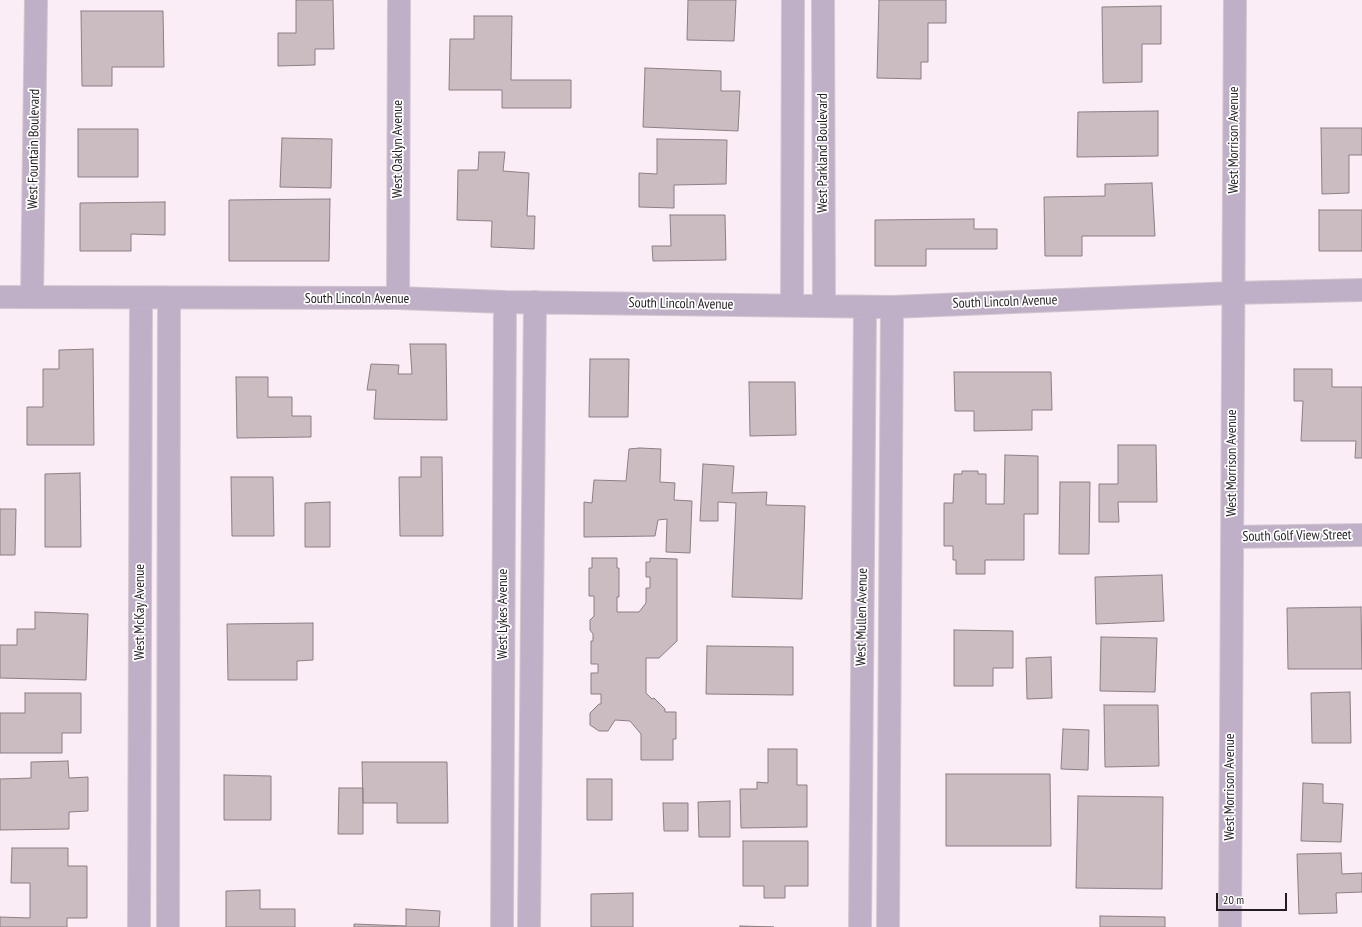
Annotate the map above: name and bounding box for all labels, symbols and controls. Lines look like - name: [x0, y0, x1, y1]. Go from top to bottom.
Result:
- street label: West Morrison Avenue: [1226, 86, 1242, 194]
- street label: West Fountain Boulevard: [25, 89, 43, 209]
- street label: West Parkland Boulevard: [815, 93, 831, 213]
- street label: West Oaklyn Avenue: [390, 100, 406, 198]
- street label: South Lincoln Avenue: [305, 291, 409, 307]
- street label: South Lincoln Avenue: [952, 292, 1058, 312]
- street label: South Lincoln Avenue: [629, 295, 733, 313]
- street label: West Morrison Avenue: [1224, 409, 1240, 517]
- street label: South Golf View Street: [1242, 527, 1352, 545]
- street label: West McKay Avenue: [132, 564, 148, 660]
- street label: West Mullen Avenue: [853, 568, 871, 666]
- street label: West Lykes Avenue: [495, 569, 511, 659]
- street label: West Morrison Avenue: [1222, 733, 1238, 841]
- scale bar: [1218, 885, 1289, 911]
- text: 20 m: [1223, 892, 1244, 907]

